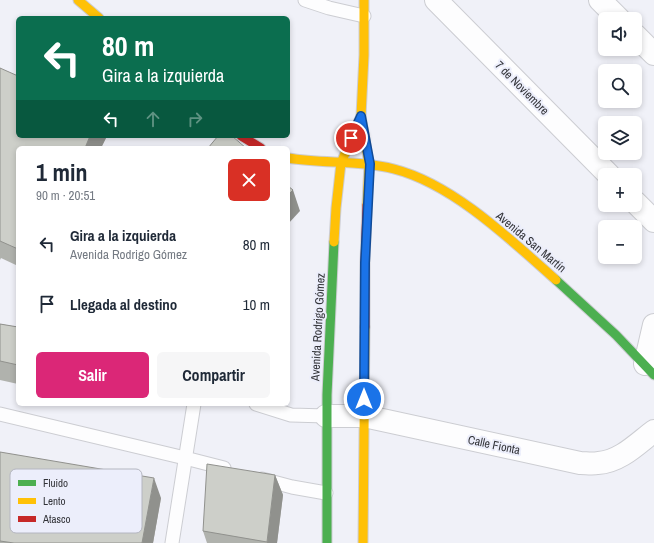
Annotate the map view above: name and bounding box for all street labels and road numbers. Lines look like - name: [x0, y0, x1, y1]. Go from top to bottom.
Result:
- street label: 7 de Noviembre: [492, 58, 552, 118]
- street label: Avenida San Martín: [492, 207, 569, 276]
- street label: Avenida Rodrigo Gómez: [307, 273, 329, 382]
- street label: Calle Fionta: [466, 432, 522, 458]

